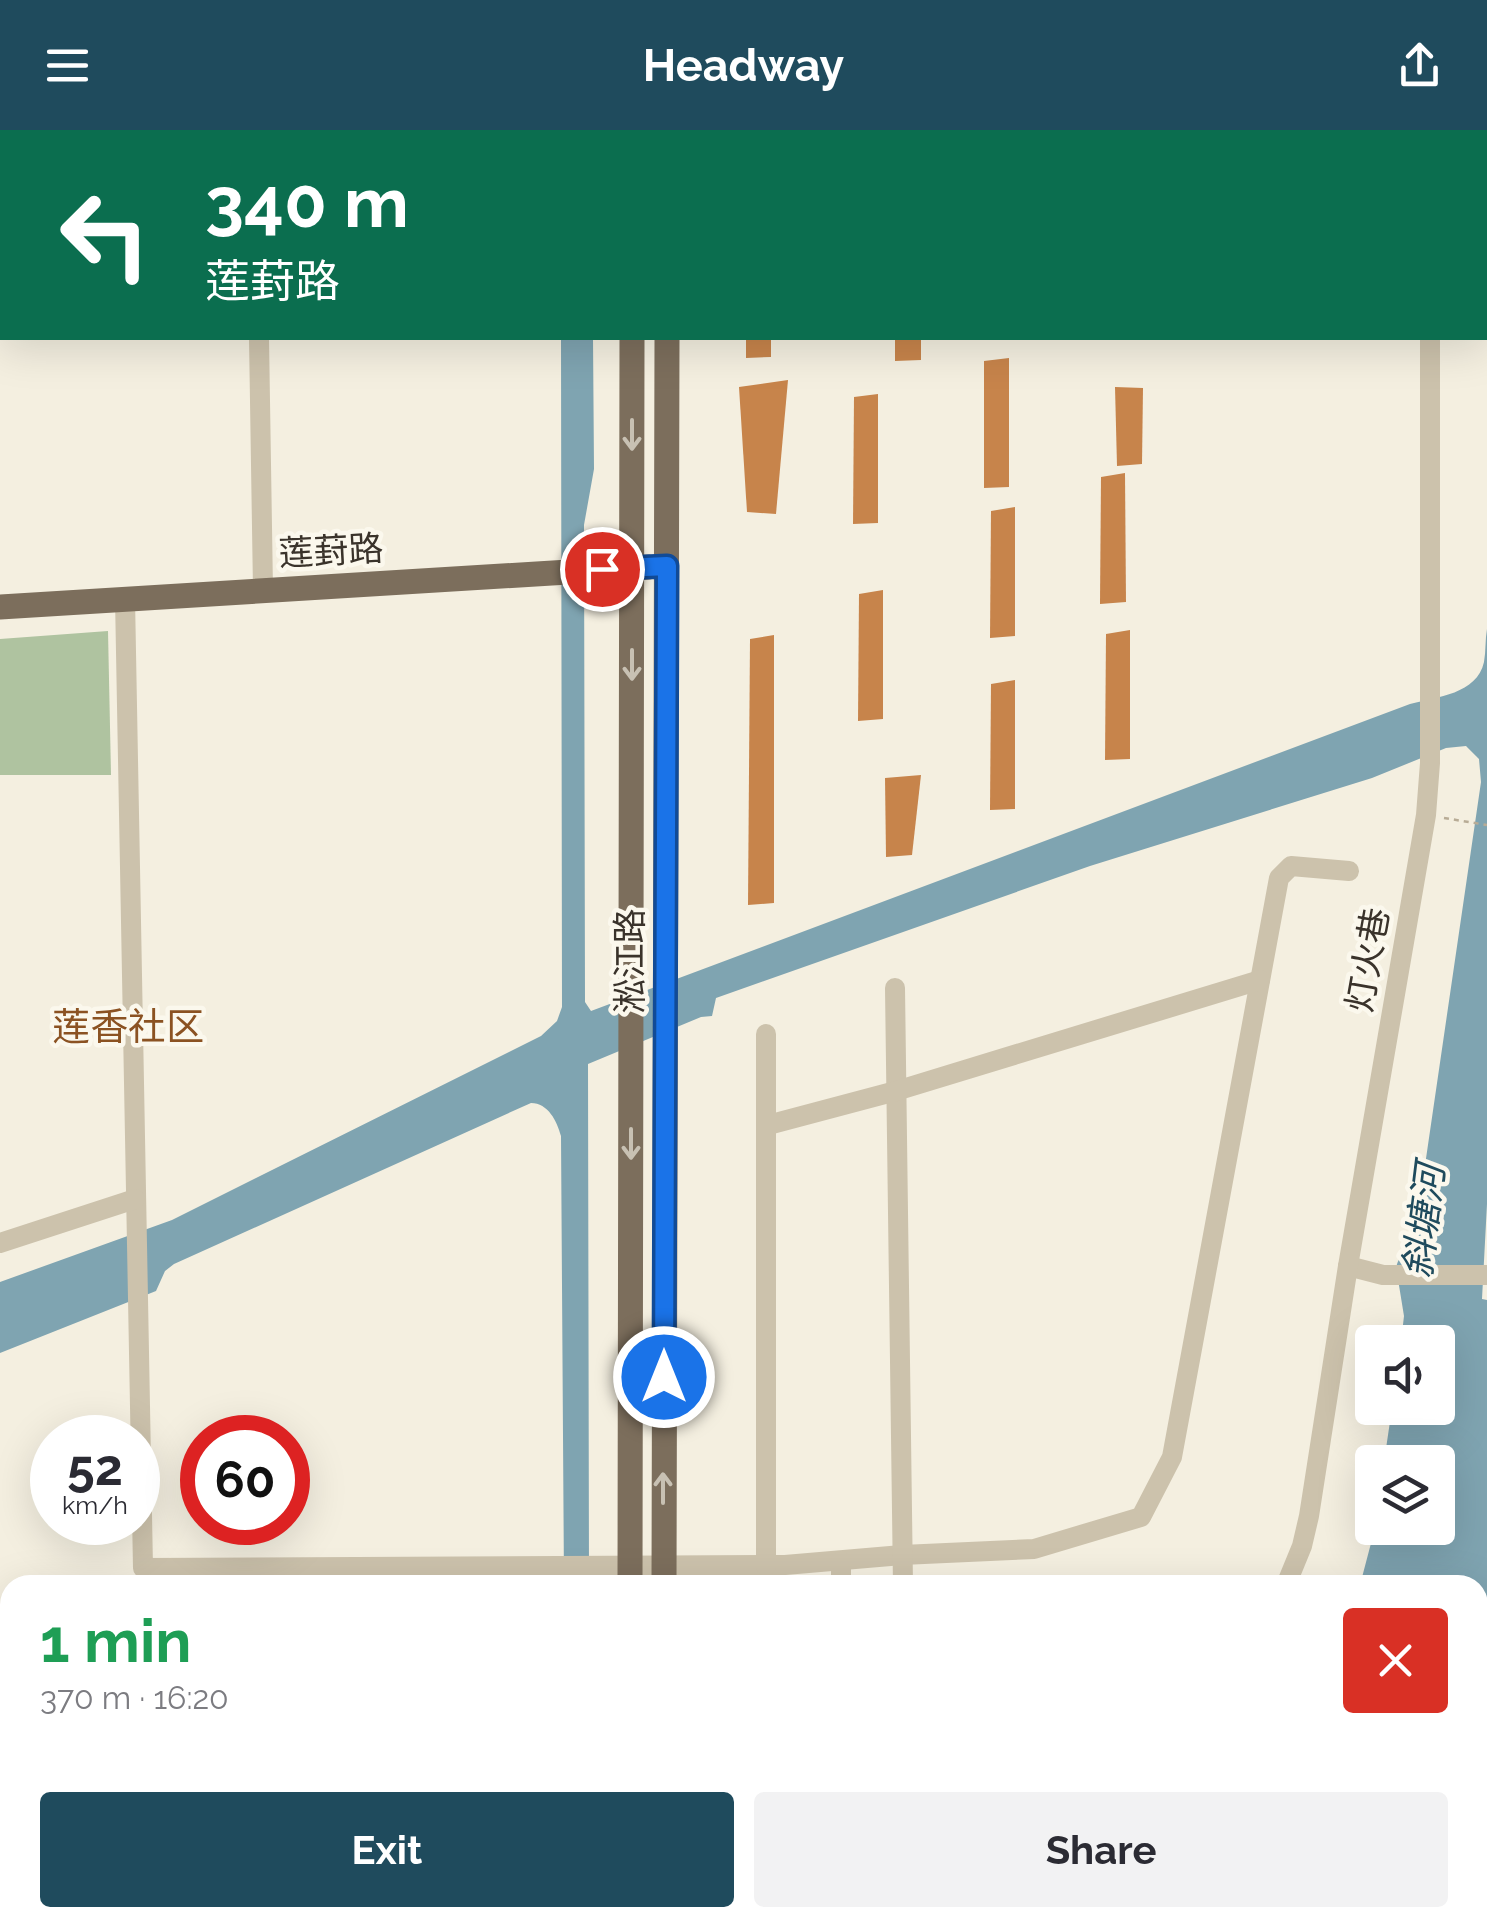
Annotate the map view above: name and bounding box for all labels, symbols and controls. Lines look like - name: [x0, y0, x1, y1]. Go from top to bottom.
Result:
- icon: menu: [40, 38, 95, 93]
- icon: share: [1392, 38, 1447, 93]
- text: Headway: [643, 39, 844, 92]
- text: 340 m: [205, 161, 409, 243]
- icon: left: [40, 170, 170, 300]
- text: 莲葑路: [205, 255, 340, 308]
- one-way arrow: [622, 418, 642, 450]
- street label: 莲葑路: [277, 527, 384, 574]
- pin: [560, 527, 645, 612]
- icon: arrive: [575, 542, 630, 597]
- one-way arrow: [622, 648, 642, 680]
- street label: 灯火巷: [1338, 905, 1397, 1015]
- street label: 淞江路: [609, 908, 650, 1014]
- district label: 莲香社区: [52, 1004, 204, 1049]
- one-way arrow: [622, 1128, 640, 1160]
- water label: 斜塘河: [1394, 1155, 1454, 1280]
- position arrow: [612, 1325, 716, 1429]
- map controls: [1355, 1325, 1455, 1545]
- button: sound: [1355, 1325, 1455, 1425]
- speed limit sign: 60: [180, 1415, 310, 1545]
- text: 52: [67, 1438, 123, 1497]
- button: layers: [1355, 1445, 1455, 1545]
- one-way arrow: [654, 1472, 672, 1504]
- text: km/h: [62, 1490, 128, 1520]
- text: 1 min: [40, 1606, 191, 1676]
- button: close: [1343, 1608, 1448, 1713]
- text: 370 m · 16:20: [40, 1679, 229, 1716]
- button: Exit: [40, 1792, 734, 1907]
- button: Share: [754, 1792, 1448, 1907]

